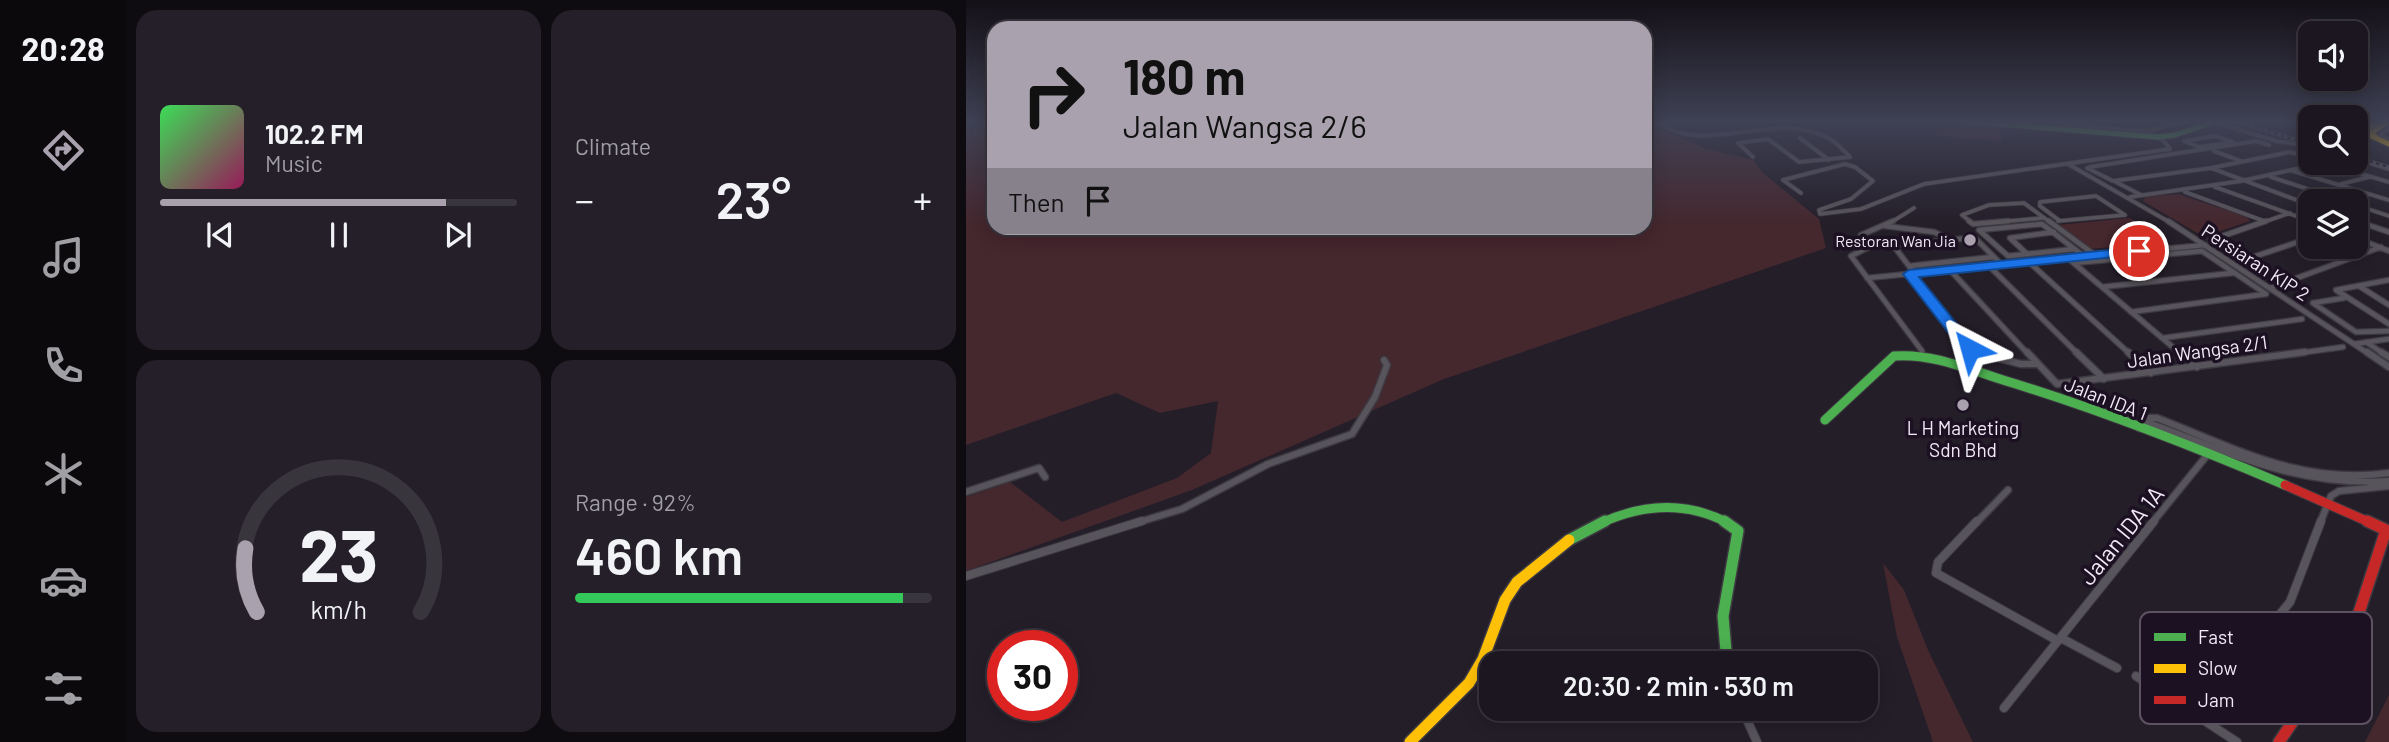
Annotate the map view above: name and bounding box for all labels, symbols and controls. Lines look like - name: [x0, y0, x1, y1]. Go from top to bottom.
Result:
- map controls: [2298, 21, 2368, 259]
- button: sound: [2298, 21, 2368, 91]
- text: 20:28: [21, 29, 105, 67]
- text: 180 m: [1123, 46, 1246, 105]
- icon: right: [1008, 49, 1099, 140]
- button: search: [2298, 105, 2368, 175]
- text: Jalan Wangsa 2/6: [1123, 106, 1367, 144]
- text: 102.2 FM: [265, 118, 364, 149]
- icon: directions: [39, 126, 88, 175]
- text: Climate: [575, 132, 651, 160]
- text: Music: [265, 149, 323, 177]
- text: 23°: [716, 167, 791, 229]
- text: −: [575, 176, 594, 222]
- text: +: [913, 176, 932, 222]
- icon: arrive: [1079, 182, 1117, 220]
- text: Then: [1008, 186, 1065, 217]
- button: layers: [2298, 189, 2368, 259]
- icon: previous: [201, 216, 239, 254]
- icon: pause: [320, 216, 358, 254]
- icon: next: [439, 216, 477, 254]
- street label: Persiaran KIP 2: [2198, 219, 2314, 305]
- pin: [2109, 221, 2169, 281]
- place label: Restoran Wan Jia: [1835, 231, 1956, 250]
- marker: Restoran Wan Jia: [1962, 232, 1978, 248]
- icon: arrive: [2120, 232, 2158, 270]
- icon: music: [39, 233, 88, 282]
- position arrow: [1933, 312, 2007, 386]
- street label: Jalan Wangsa 2/1: [2125, 330, 2269, 372]
- icon: phone: [39, 341, 88, 390]
- street label: Jalan IDA 1: [2061, 372, 2151, 424]
- marker: L H Marketing Sdn Bhd: [1955, 397, 1971, 413]
- place label: L H Marketing Sdn Bhd: [1907, 416, 2019, 461]
- icon: climate: [39, 449, 88, 498]
- street label: Jalan IDA 1A: [2073, 480, 2169, 590]
- text: Range · 92%: [575, 488, 696, 516]
- text: 23: [299, 509, 378, 597]
- text: 460 km: [575, 523, 743, 585]
- icon: car: [39, 556, 88, 605]
- text: km/h: [310, 594, 367, 624]
- legend: [2140, 612, 2372, 724]
- text: Fast: [2198, 625, 2234, 648]
- speed limit sign: 30: [987, 630, 1078, 721]
- text: Slow: [2198, 656, 2237, 679]
- icon: filters: [39, 664, 88, 713]
- text: 20:30 · 2 min · 530 m: [1563, 670, 1794, 701]
- text: Jam: [2198, 688, 2234, 711]

